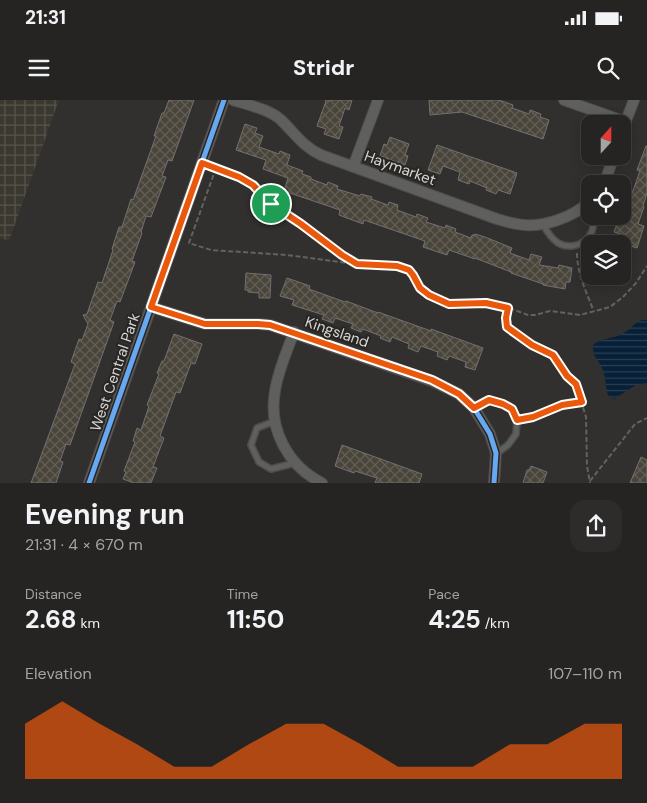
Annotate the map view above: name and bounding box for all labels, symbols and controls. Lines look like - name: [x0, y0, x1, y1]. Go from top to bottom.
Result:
- text: 21:31: [25, 5, 66, 30]
- text: Stridr: [293, 53, 354, 82]
- icon: menu: [25, 54, 53, 82]
- icon: search: [594, 54, 622, 82]
- north arrow: [581, 115, 631, 165]
- map controls: [581, 115, 631, 285]
- street label: Haymarket: [361, 146, 439, 190]
- button: locate: [581, 175, 631, 225]
- pin: [250, 183, 292, 225]
- icon: arrive: [257, 190, 285, 218]
- button: layers: [581, 235, 631, 285]
- street label: West Central Park: [85, 310, 145, 434]
- street label: Kingsland: [302, 312, 372, 352]
- text: Evening run: [25, 496, 185, 533]
- button: share: [570, 500, 622, 552]
- text: 21:31 · 4 × 670 m: [25, 534, 143, 555]
- text: Distance: [25, 585, 82, 603]
- text: Time: [227, 585, 258, 603]
- text: Pace: [428, 585, 460, 603]
- text: 2.68: [25, 603, 77, 636]
- text: 11:50: [227, 603, 284, 636]
- text: 4:25: [428, 603, 481, 636]
- text: km: [77, 614, 100, 632]
- text: /km: [481, 614, 510, 632]
- text: Elevation: [25, 663, 92, 684]
- text: 107–110 m: [548, 663, 622, 684]

